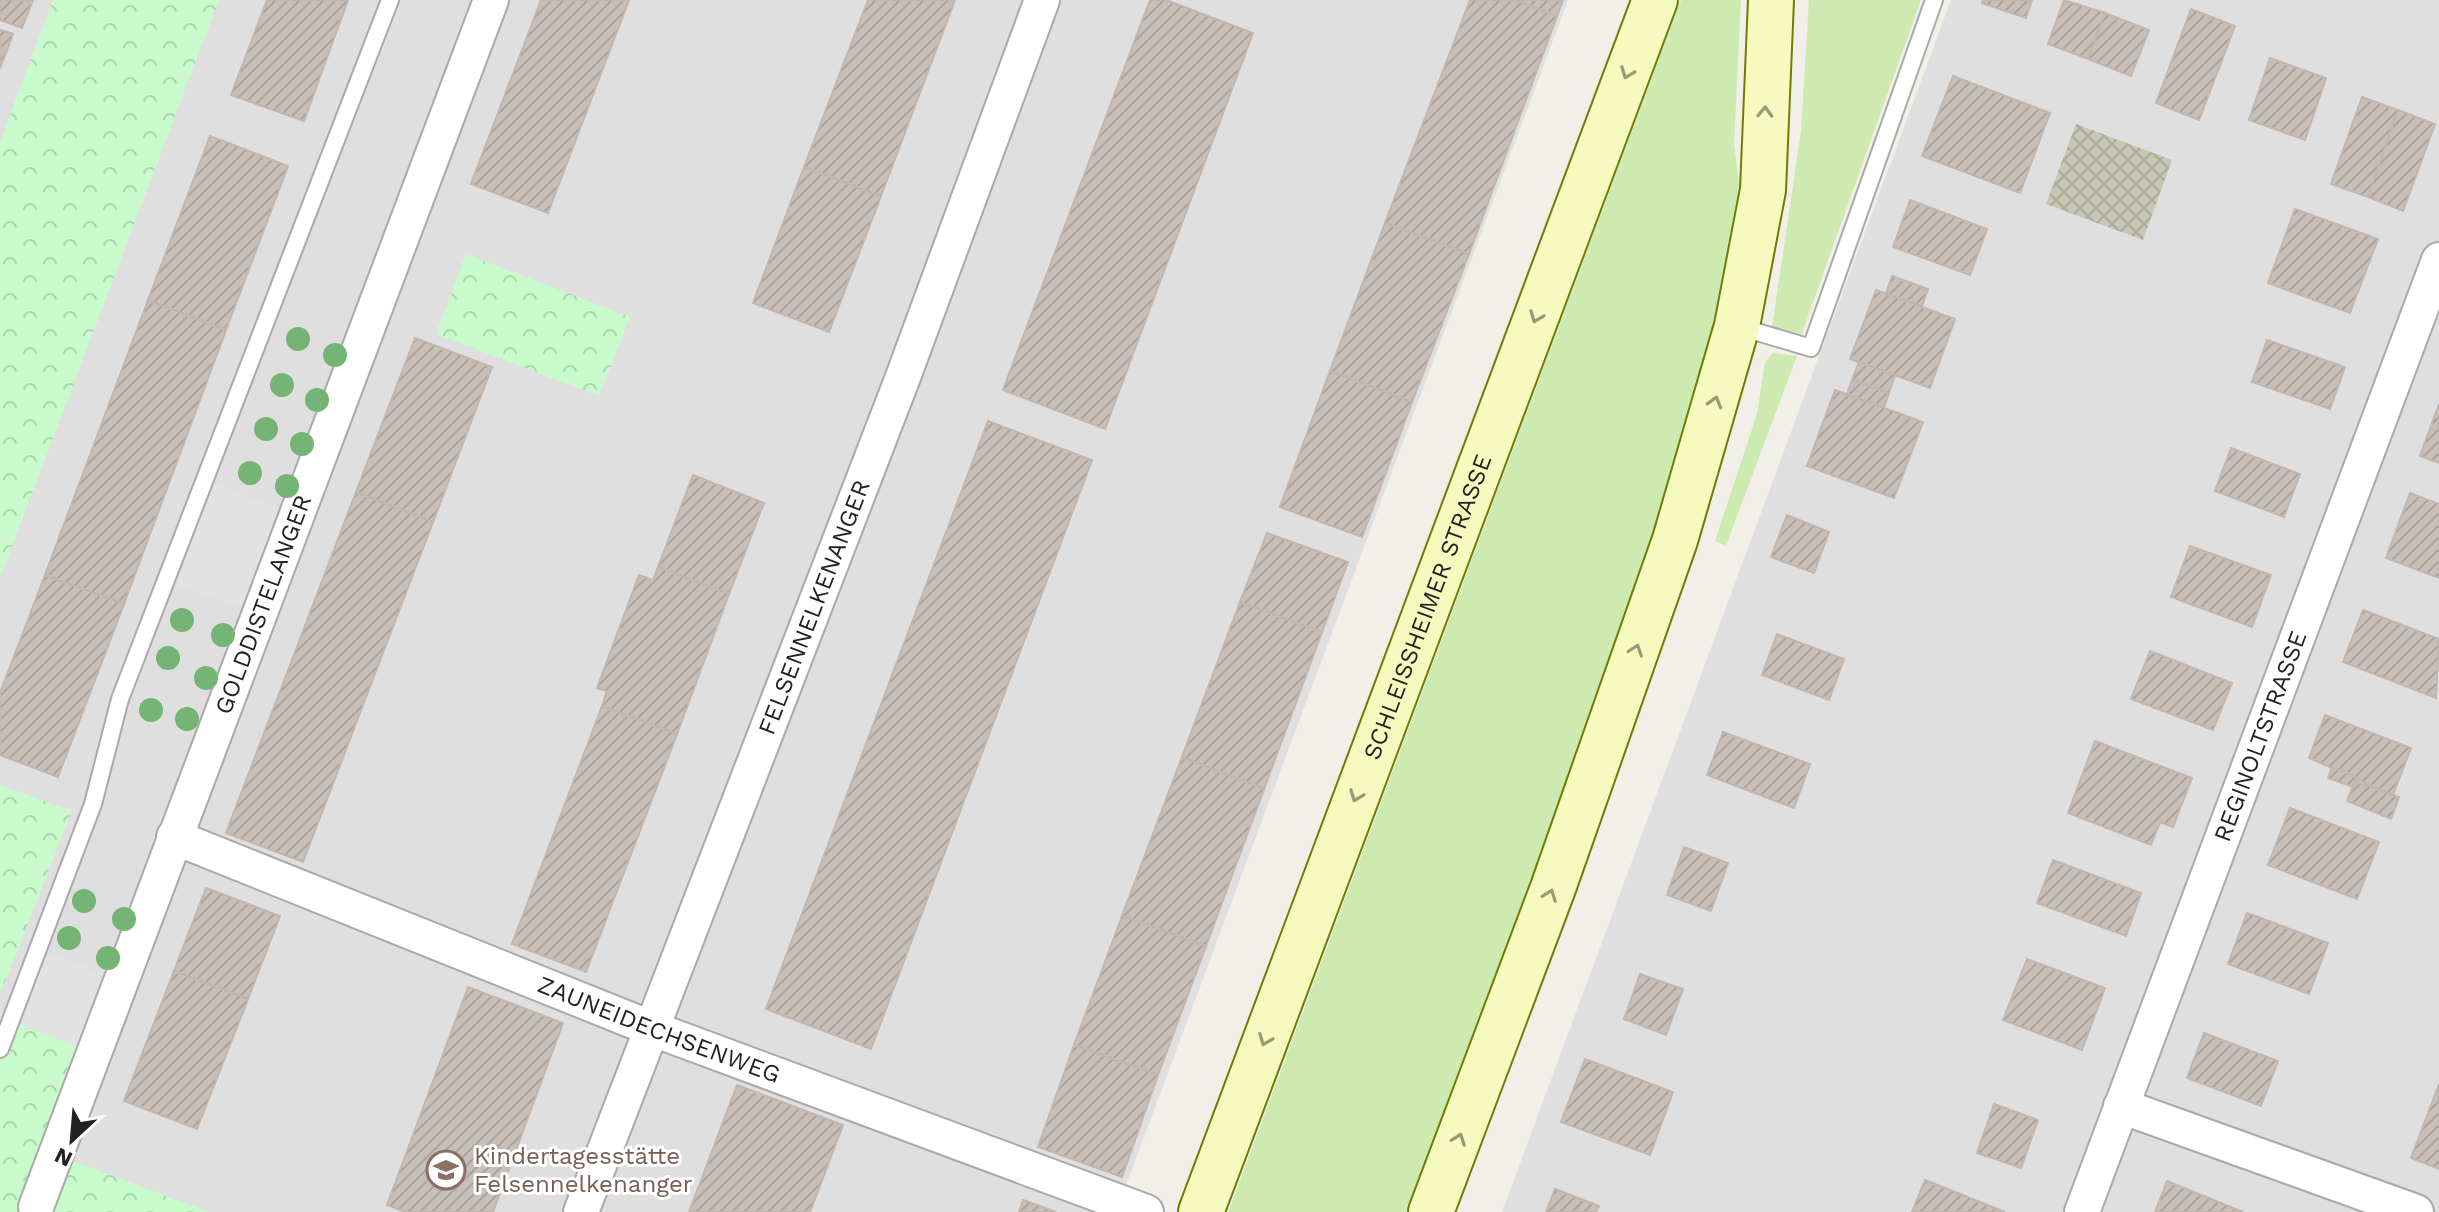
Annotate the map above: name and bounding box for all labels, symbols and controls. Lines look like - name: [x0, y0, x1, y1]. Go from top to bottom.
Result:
- one-way arrow: [1620, 65, 1637, 79]
- one-way arrow: [1756, 105, 1773, 118]
- one-way arrow: [1529, 309, 1546, 323]
- one-way arrow: [1706, 396, 1722, 410]
- street label: SCHLEISSHEIMER STRASSE: [1358, 450, 1498, 764]
- street label: FELSENNELKENANGER: [752, 476, 876, 739]
- street label: GOLDDISTELANGER: [209, 491, 317, 718]
- street label: REGINOLTSTRASSE: [2208, 627, 2313, 846]
- one-way arrow: [1627, 644, 1643, 658]
- one-way arrow: [1350, 788, 1366, 802]
- one-way arrow: [1540, 889, 1557, 903]
- street label: ZAUNEIDECHSENWEG: [534, 970, 784, 1089]
- one-way arrow: [1258, 1032, 1275, 1046]
- north arrow: [32, 1100, 112, 1180]
- one-way arrow: [1449, 1133, 1466, 1147]
- place label: Kindertagesstätte Felsennelkenanger: [474, 1142, 693, 1198]
- text: N: [51, 1143, 76, 1172]
- school or university icon: Kindertagesstätte Felsennelkenanger: [425, 1149, 467, 1191]

